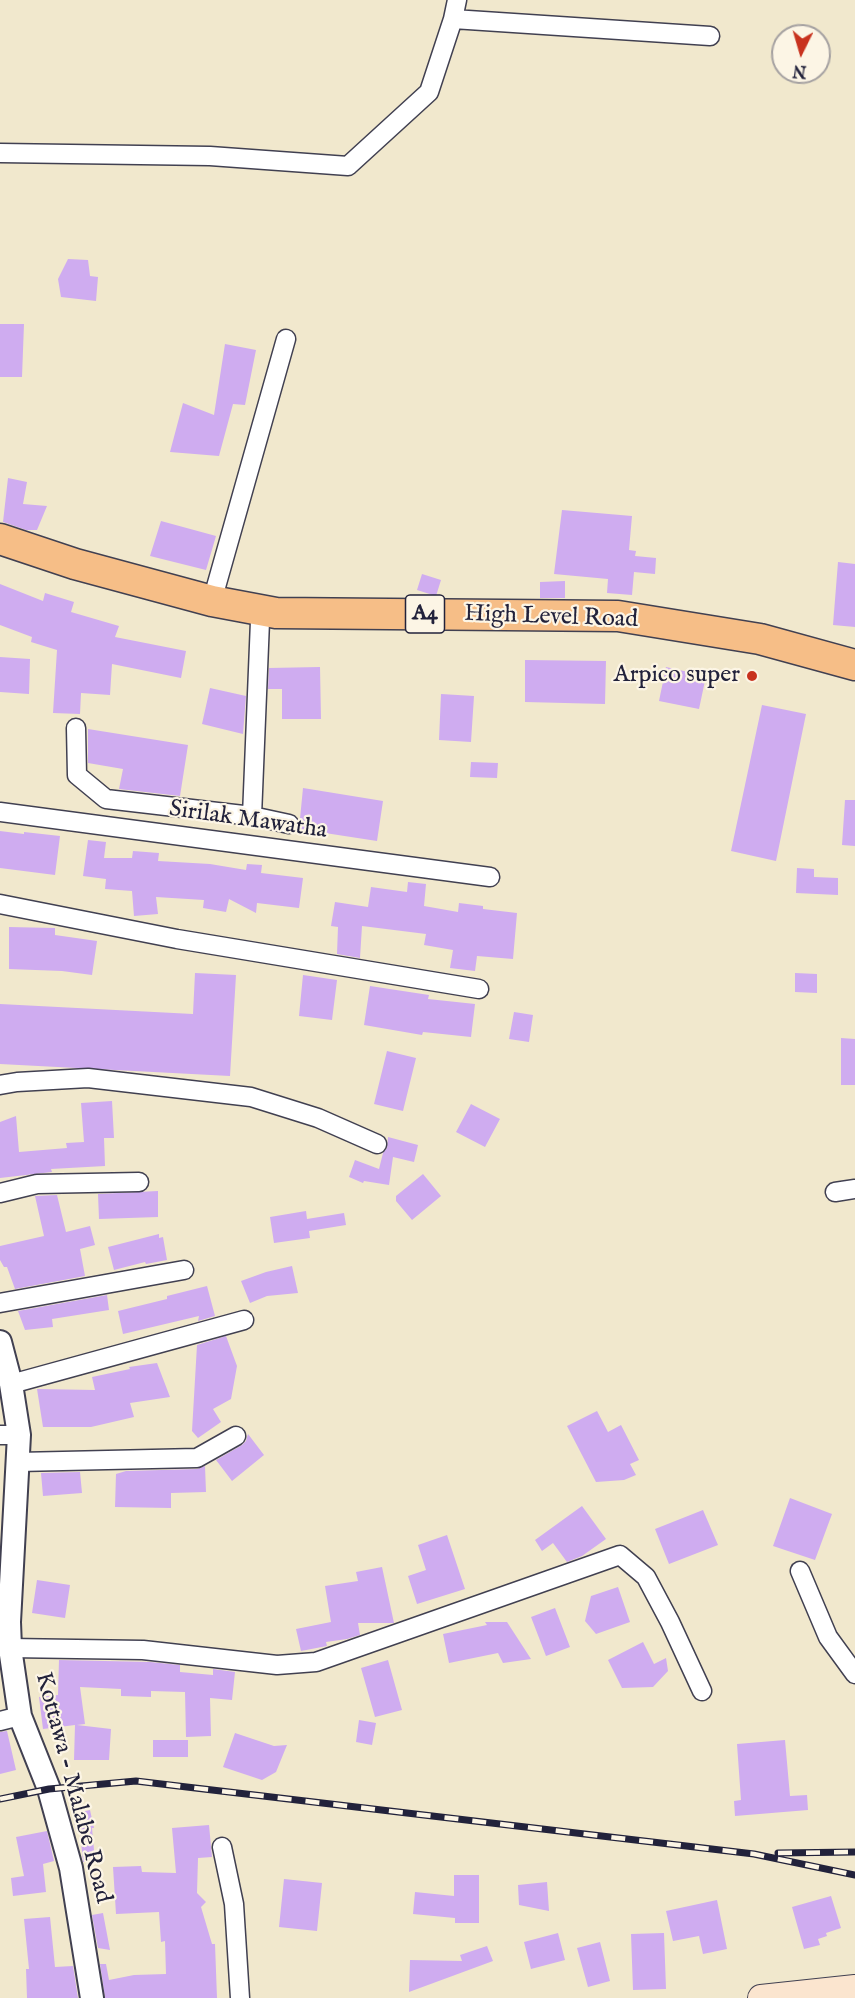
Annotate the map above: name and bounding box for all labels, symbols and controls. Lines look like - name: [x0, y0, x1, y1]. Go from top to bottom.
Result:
- north arrow: [771, 24, 831, 84]
- text: N: [792, 59, 807, 81]
- road number: A4: [406, 595, 444, 633]
- street label: High Level Road: [464, 601, 638, 635]
- place label: Arpico super: [614, 662, 740, 690]
- marker: Arpico super: [745, 669, 759, 683]
- street label: Sirilak Mawatha: [167, 796, 329, 846]
- street label: Kottawa - Malabe Road: [27, 1669, 117, 1907]

